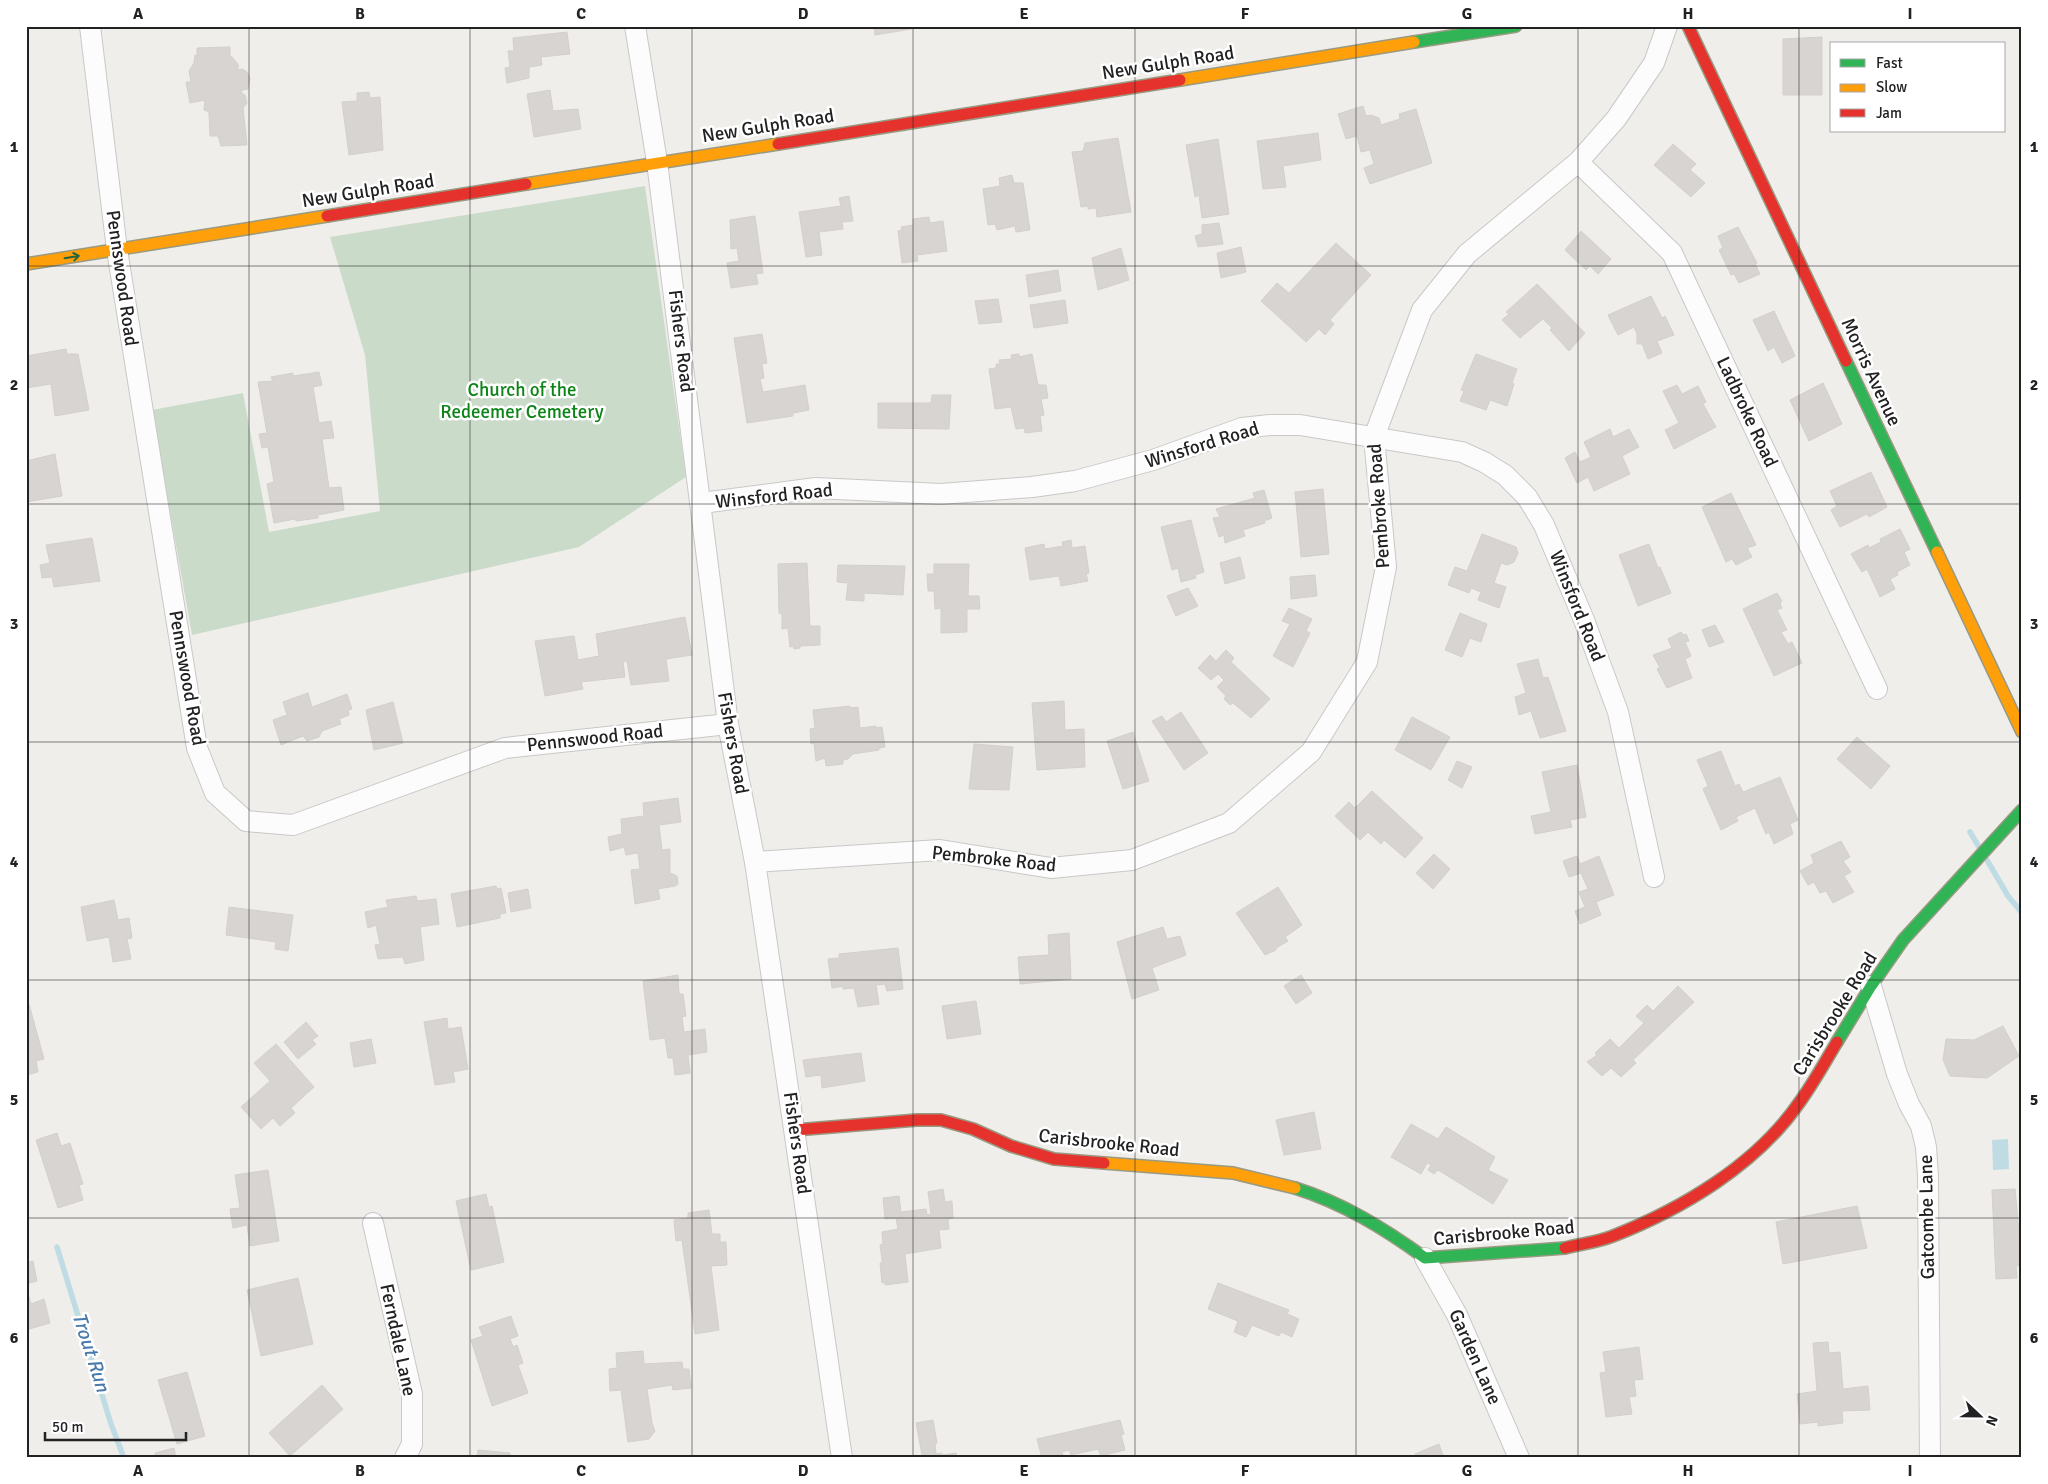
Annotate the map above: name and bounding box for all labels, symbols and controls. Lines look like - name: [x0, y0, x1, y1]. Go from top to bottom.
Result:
- text: A: [133, 4, 144, 24]
- text: B: [355, 4, 365, 24]
- text: C: [576, 4, 586, 24]
- text: D: [798, 4, 809, 24]
- text: E: [1019, 4, 1029, 24]
- text: F: [1241, 4, 1250, 24]
- text: G: [1462, 4, 1472, 24]
- text: H: [1683, 4, 1693, 24]
- text: I: [1907, 4, 1913, 24]
- street label: New Gulph Road: [1100, 41, 1236, 85]
- legend: [1830, 42, 2006, 132]
- text: Fast: [1876, 54, 1903, 72]
- text: Slow: [1876, 78, 1907, 96]
- street label: New Gulph Road: [700, 104, 836, 148]
- text: Jam: [1876, 104, 1902, 122]
- text: 1: [10, 137, 19, 157]
- text: 1: [2030, 137, 2039, 157]
- street label: New Gulph Road: [300, 169, 436, 213]
- street label: Pennswood Road: [101, 209, 143, 347]
- one-way arrow: [63, 251, 79, 261]
- street label: Fishers Road: [663, 288, 699, 394]
- street label: Morris Avenue: [1835, 314, 1907, 430]
- street label: Ladbroke Road: [1711, 353, 1783, 471]
- text: 2: [10, 375, 18, 395]
- text: 2: [2030, 375, 2038, 395]
- park label: Church of the Redeemer Cemetery: [440, 378, 604, 424]
- street label: Winsford Road: [1142, 416, 1262, 474]
- street label: Pembroke Road: [1363, 443, 1395, 569]
- street label: Winsford Road: [714, 478, 834, 514]
- street label: Winsford Road: [1544, 547, 1610, 665]
- street label: Pennswood Road: [163, 608, 211, 748]
- text: 3: [10, 614, 18, 634]
- text: 3: [2030, 614, 2038, 634]
- street label: Fishers Road: [712, 690, 754, 796]
- street label: Pennswood Road: [526, 719, 664, 757]
- street label: Pembroke Road: [931, 841, 1057, 877]
- text: 4: [10, 852, 19, 872]
- text: 4: [2030, 852, 2039, 872]
- street label: Carisbrooke Road: [1787, 948, 1883, 1080]
- text: 5: [10, 1090, 18, 1110]
- street label: Fishers Road: [778, 1090, 816, 1196]
- text: 5: [2030, 1090, 2038, 1110]
- street label: Carisbrooke Road: [1037, 1124, 1181, 1162]
- street label: Gatcombe Lane: [1914, 1154, 1940, 1280]
- street label: Carisbrooke Road: [1432, 1215, 1576, 1251]
- street label: Ferndale Lane: [374, 1282, 422, 1398]
- street label: Garden Lane: [1443, 1306, 1507, 1408]
- water label: Trout Run: [66, 1309, 116, 1396]
- text: 6: [10, 1328, 19, 1348]
- text: 6: [2030, 1328, 2039, 1348]
- north arrow: [1956, 1392, 2006, 1442]
- scale bar: [45, 1409, 186, 1441]
- text: N: [1982, 1413, 2001, 1428]
- text: 50 m: [52, 1418, 83, 1436]
- text: A: [133, 1461, 144, 1481]
- text: B: [355, 1461, 365, 1481]
- text: C: [576, 1461, 586, 1481]
- text: D: [798, 1461, 809, 1481]
- text: E: [1019, 1461, 1029, 1481]
- text: F: [1241, 1461, 1250, 1481]
- text: G: [1462, 1461, 1472, 1481]
- text: H: [1683, 1461, 1693, 1481]
- text: I: [1907, 1461, 1913, 1481]

